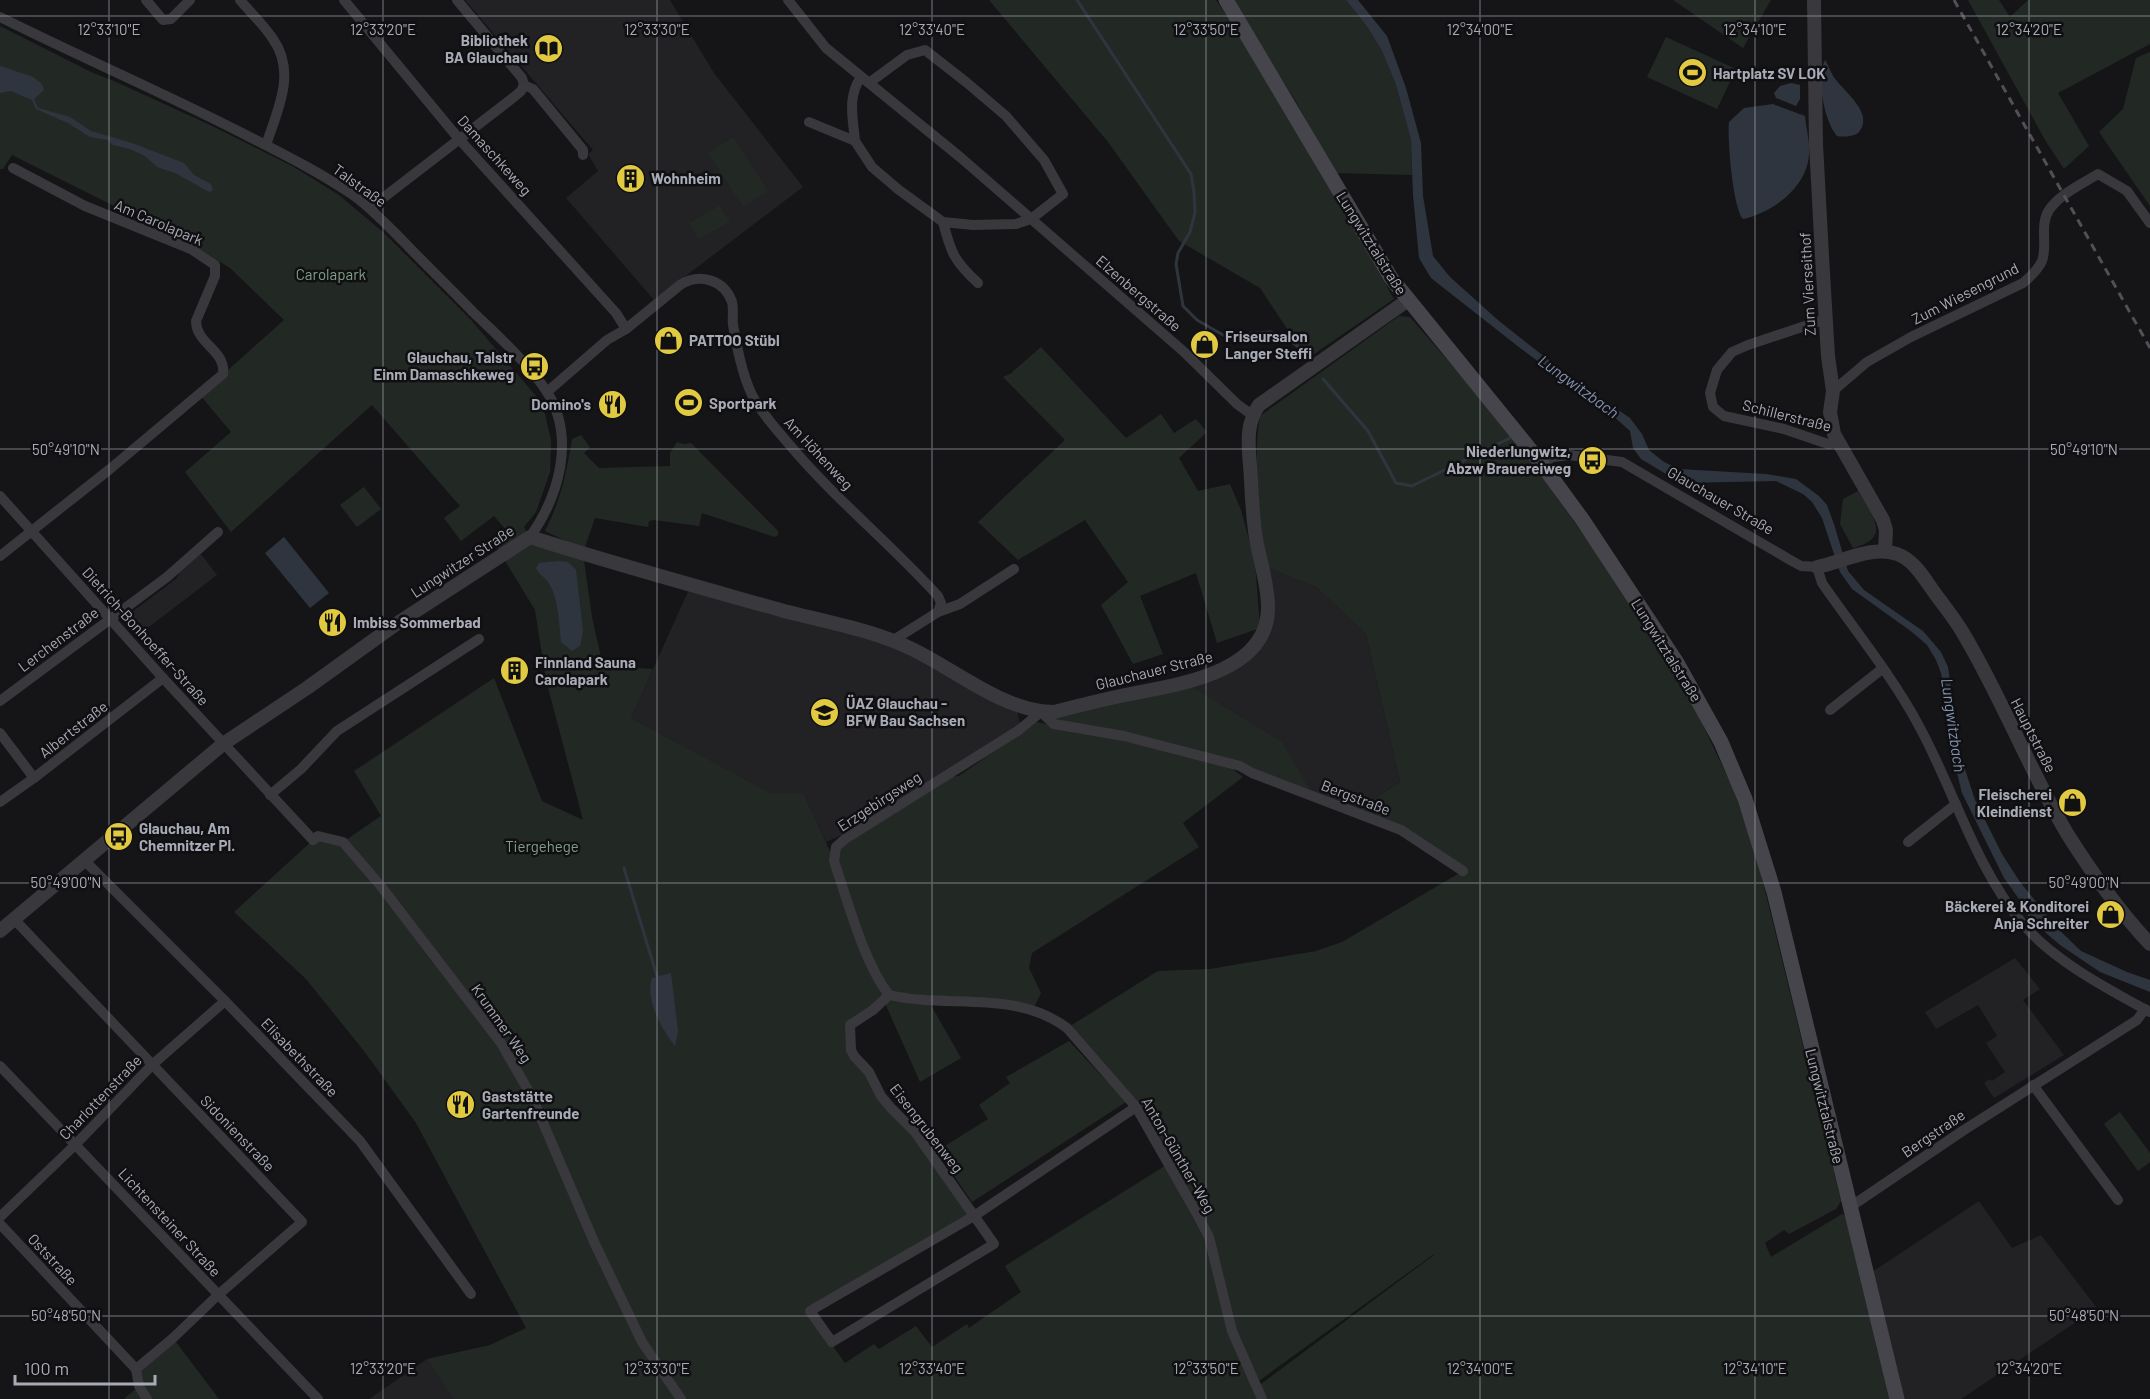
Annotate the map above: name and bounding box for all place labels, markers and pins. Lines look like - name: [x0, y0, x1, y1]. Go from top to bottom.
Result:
- place label: Bibliothek BA Glauchau: [445, 31, 528, 66]
- library icon: Bibliothek BA Glauchau: [533, 33, 565, 65]
- sports icon: Hartplatz SV LOK: [1676, 57, 1708, 89]
- place label: Hartplatz SV LOK: [1713, 64, 1826, 82]
- building icon: Wohnheim: [614, 162, 646, 194]
- place label: Wohnheim: [651, 169, 721, 187]
- shop icon: PATTOO Stübl: [652, 324, 684, 356]
- place label: Friseursalon Langer Steffi: [1225, 327, 1312, 362]
- shop icon: Friseursalon Langer Steffi: [1188, 329, 1220, 361]
- place label: PATTOO Stübl: [689, 331, 780, 349]
- place label: Glauchau, Talstr Einm Damaschkeweg: [373, 348, 514, 383]
- bus stop icon: Glauchau, Talstr Einm Damaschkeweg: [519, 350, 551, 382]
- sports icon: Sportpark: [672, 387, 704, 419]
- restaurant icon: Domino's: [596, 388, 628, 420]
- place label: Sportpark: [709, 394, 776, 412]
- place label: Domino's: [531, 395, 591, 413]
- place label: Niederlungwitz, Abzw Brauereiweg: [1446, 442, 1571, 477]
- bus stop icon: Niederlungwitz, Abzw Brauereiweg: [1576, 444, 1608, 476]
- restaurant icon: Imbiss Sommerbad: [316, 606, 348, 638]
- place label: Imbiss Sommerbad: [353, 613, 481, 631]
- place label: Finnland Sauna Carolapark: [535, 653, 636, 688]
- building icon: Finnland Sauna Carolapark: [498, 655, 530, 687]
- place label: ÜAZ Glauchau - BFW Bau Sachsen: [846, 694, 965, 729]
- school or university icon: ÜAZ Glauchau - BFW Bau Sachsen: [809, 696, 841, 728]
- place label: Fleischerei Kleindienst: [1977, 785, 2052, 820]
- shop icon: Fleischerei Kleindienst: [2057, 787, 2089, 819]
- place label: Glauchau, Am Chemnitzer Pl.: [139, 819, 235, 854]
- bus stop icon: Glauchau, Am Chemnitzer Pl.: [102, 821, 134, 853]
- place label: Bäckerei & Konditorei Anja Schreiter: [1945, 897, 2089, 932]
- shop icon: Bäckerei & Konditorei Anja Schreiter: [2094, 899, 2126, 931]
- place label: Gaststätte Gartenfreunde: [482, 1087, 579, 1122]
- restaurant icon: Gaststätte Gartenfreunde: [445, 1089, 477, 1121]

